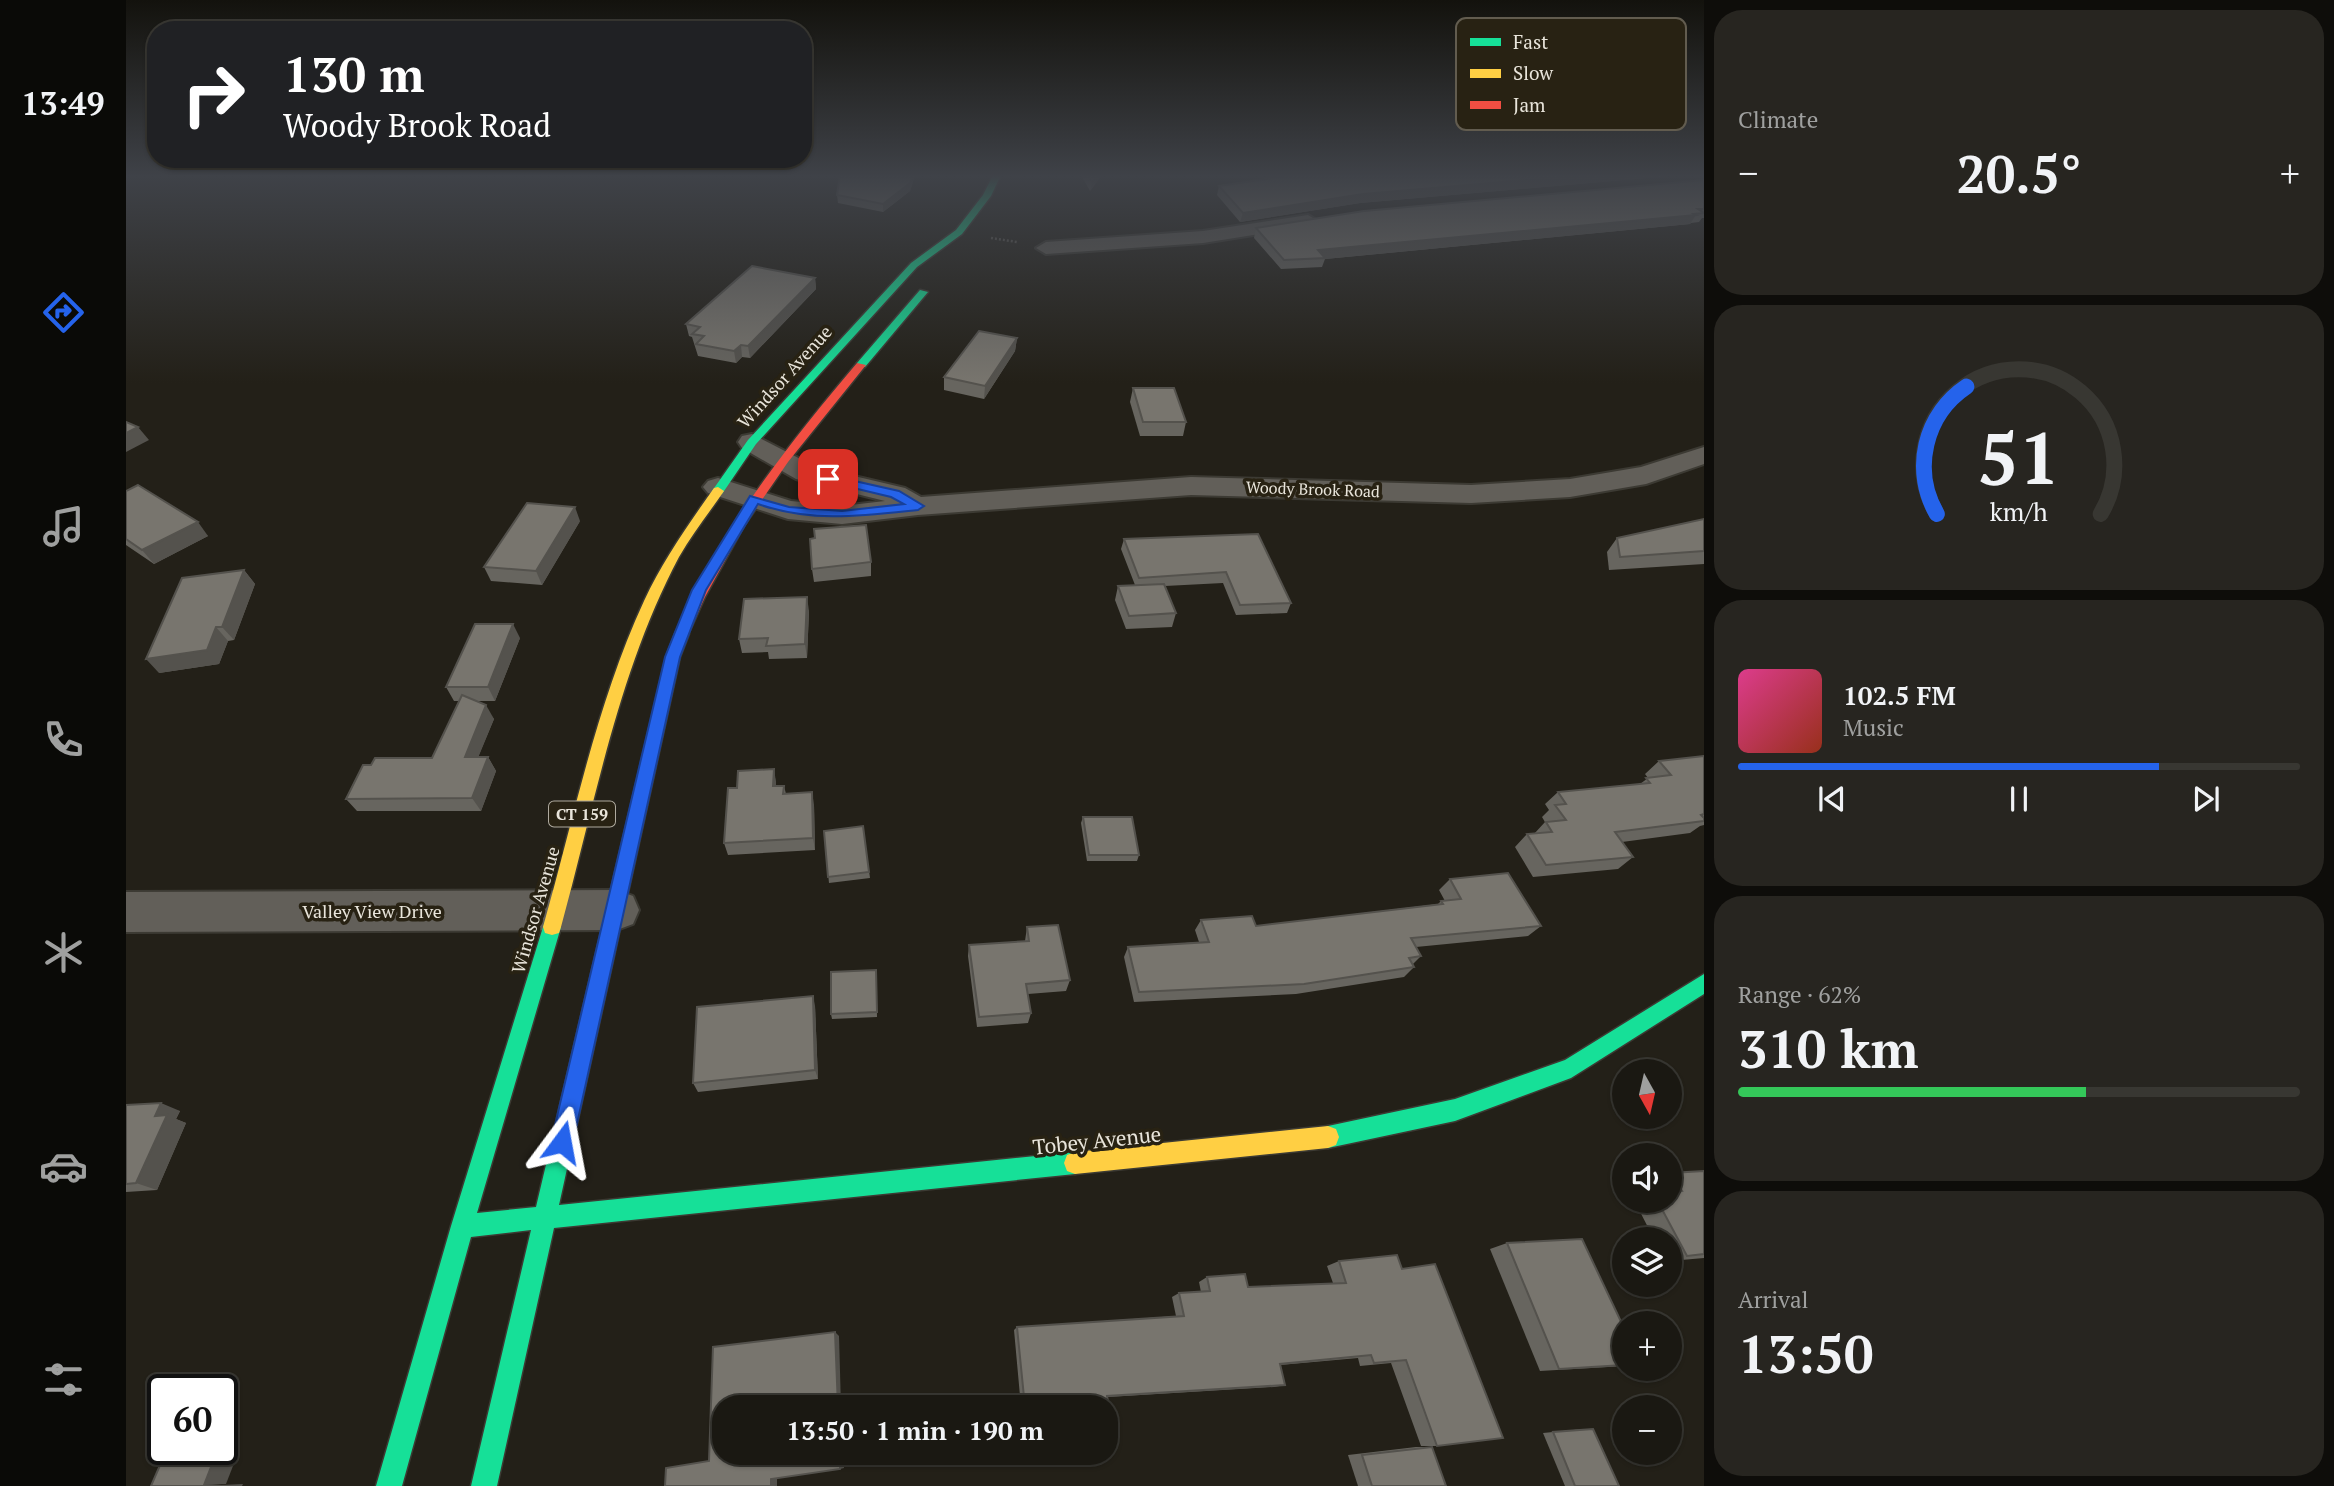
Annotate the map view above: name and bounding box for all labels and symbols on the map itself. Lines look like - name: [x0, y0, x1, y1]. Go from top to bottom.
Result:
- legend: [1456, 18, 1686, 130]
- text: Fast: [1513, 29, 1548, 54]
- text: Slow: [1513, 60, 1554, 85]
- text: Jam: [1513, 92, 1546, 117]
- street label: Windsor Avenue: [732, 320, 837, 433]
- pin: [798, 449, 858, 509]
- street label: Woody Brook Road: [1246, 476, 1380, 502]
- road number: CT 159: [549, 802, 615, 827]
- street label: Windsor Avenue: [506, 844, 565, 976]
- street label: Valley View Drive: [302, 899, 442, 923]
- north arrow: [1612, 1059, 1682, 1129]
- position arrow: [525, 1105, 599, 1179]
- street label: Tobey Avenue: [1031, 1119, 1162, 1161]
- speed limit sign: 60: [147, 1374, 238, 1465]

